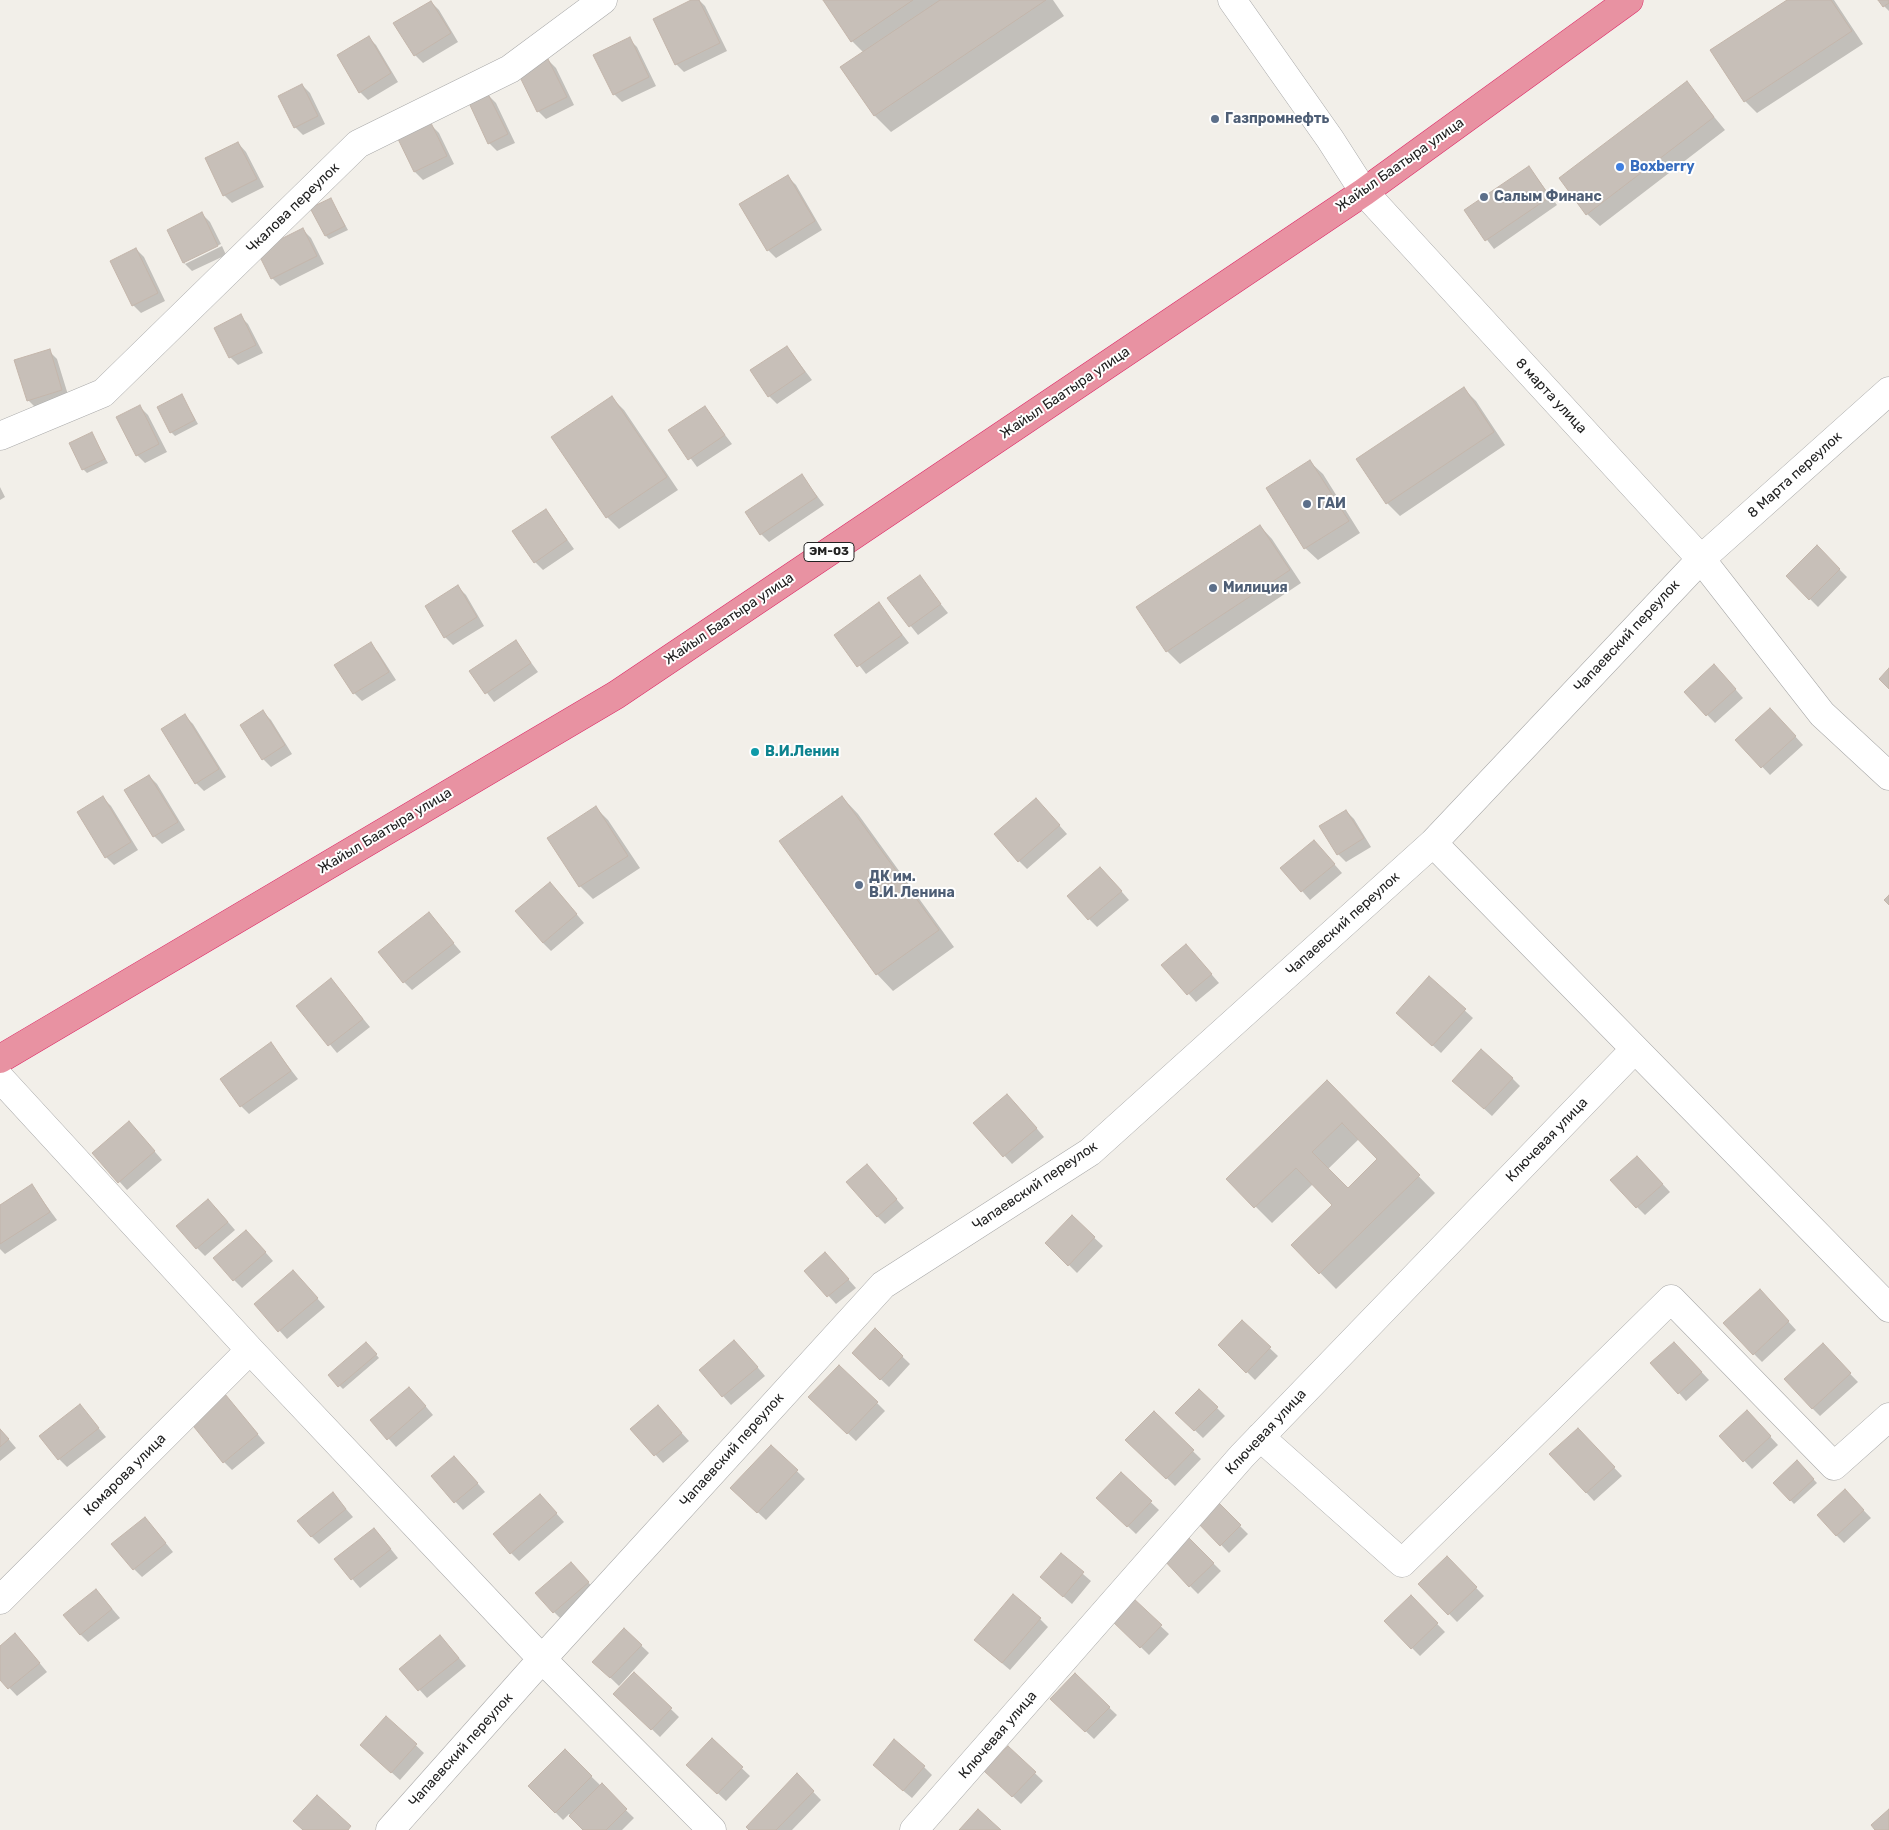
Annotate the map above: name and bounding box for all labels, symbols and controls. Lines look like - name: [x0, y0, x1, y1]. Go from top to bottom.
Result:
- place label: Газпромнефть: [1225, 111, 1329, 127]
- marker: Газпромнефть: [1209, 113, 1221, 125]
- street label: Жайыл Баатыра улица: [1333, 114, 1467, 216]
- street label: Чкалова переулок: [243, 159, 343, 257]
- place label: Boxberry: [1630, 159, 1695, 175]
- marker: Boxberry: [1614, 161, 1626, 173]
- place label: Салым Финанс: [1494, 189, 1602, 205]
- marker: Салым Финанс: [1478, 191, 1490, 203]
- street label: Жайыл Баатыра улица: [997, 343, 1133, 443]
- street label: 8 марта улица: [1512, 355, 1590, 437]
- street label: 8 Марта переулок: [1745, 428, 1845, 522]
- place label: ГАИ: [1317, 496, 1346, 512]
- marker: ГАИ: [1301, 498, 1313, 510]
- road number: ЭМ-03: [804, 542, 854, 562]
- street label: Жайыл Баатыра улица: [661, 569, 797, 669]
- street label: Чапаевский переулок: [1571, 576, 1683, 696]
- place label: Милиция: [1223, 580, 1288, 596]
- marker: Милиция: [1207, 582, 1219, 594]
- place label: В.И.Ленин: [765, 744, 839, 760]
- marker: В.И.Ленин: [749, 746, 761, 758]
- street label: Жайыл Баатыра улица: [315, 784, 455, 878]
- street label: Чапаевский переулок: [1283, 868, 1403, 980]
- place label: ДК им. В.И. Ленина: [869, 869, 955, 902]
- marker: ДК им. В.И. Ленина: [853, 879, 865, 891]
- street label: Ключевая улица: [1503, 1094, 1591, 1186]
- street label: Чапаевский переулок: [969, 1138, 1101, 1234]
- street label: Ключевая улица: [1222, 1386, 1310, 1478]
- street label: Чапаевский переулок: [676, 1390, 788, 1510]
- street label: Комарова улица: [80, 1430, 170, 1520]
- street label: Ключевая улица: [955, 1688, 1041, 1782]
- street label: Чапаевский переулок: [405, 1690, 517, 1810]

